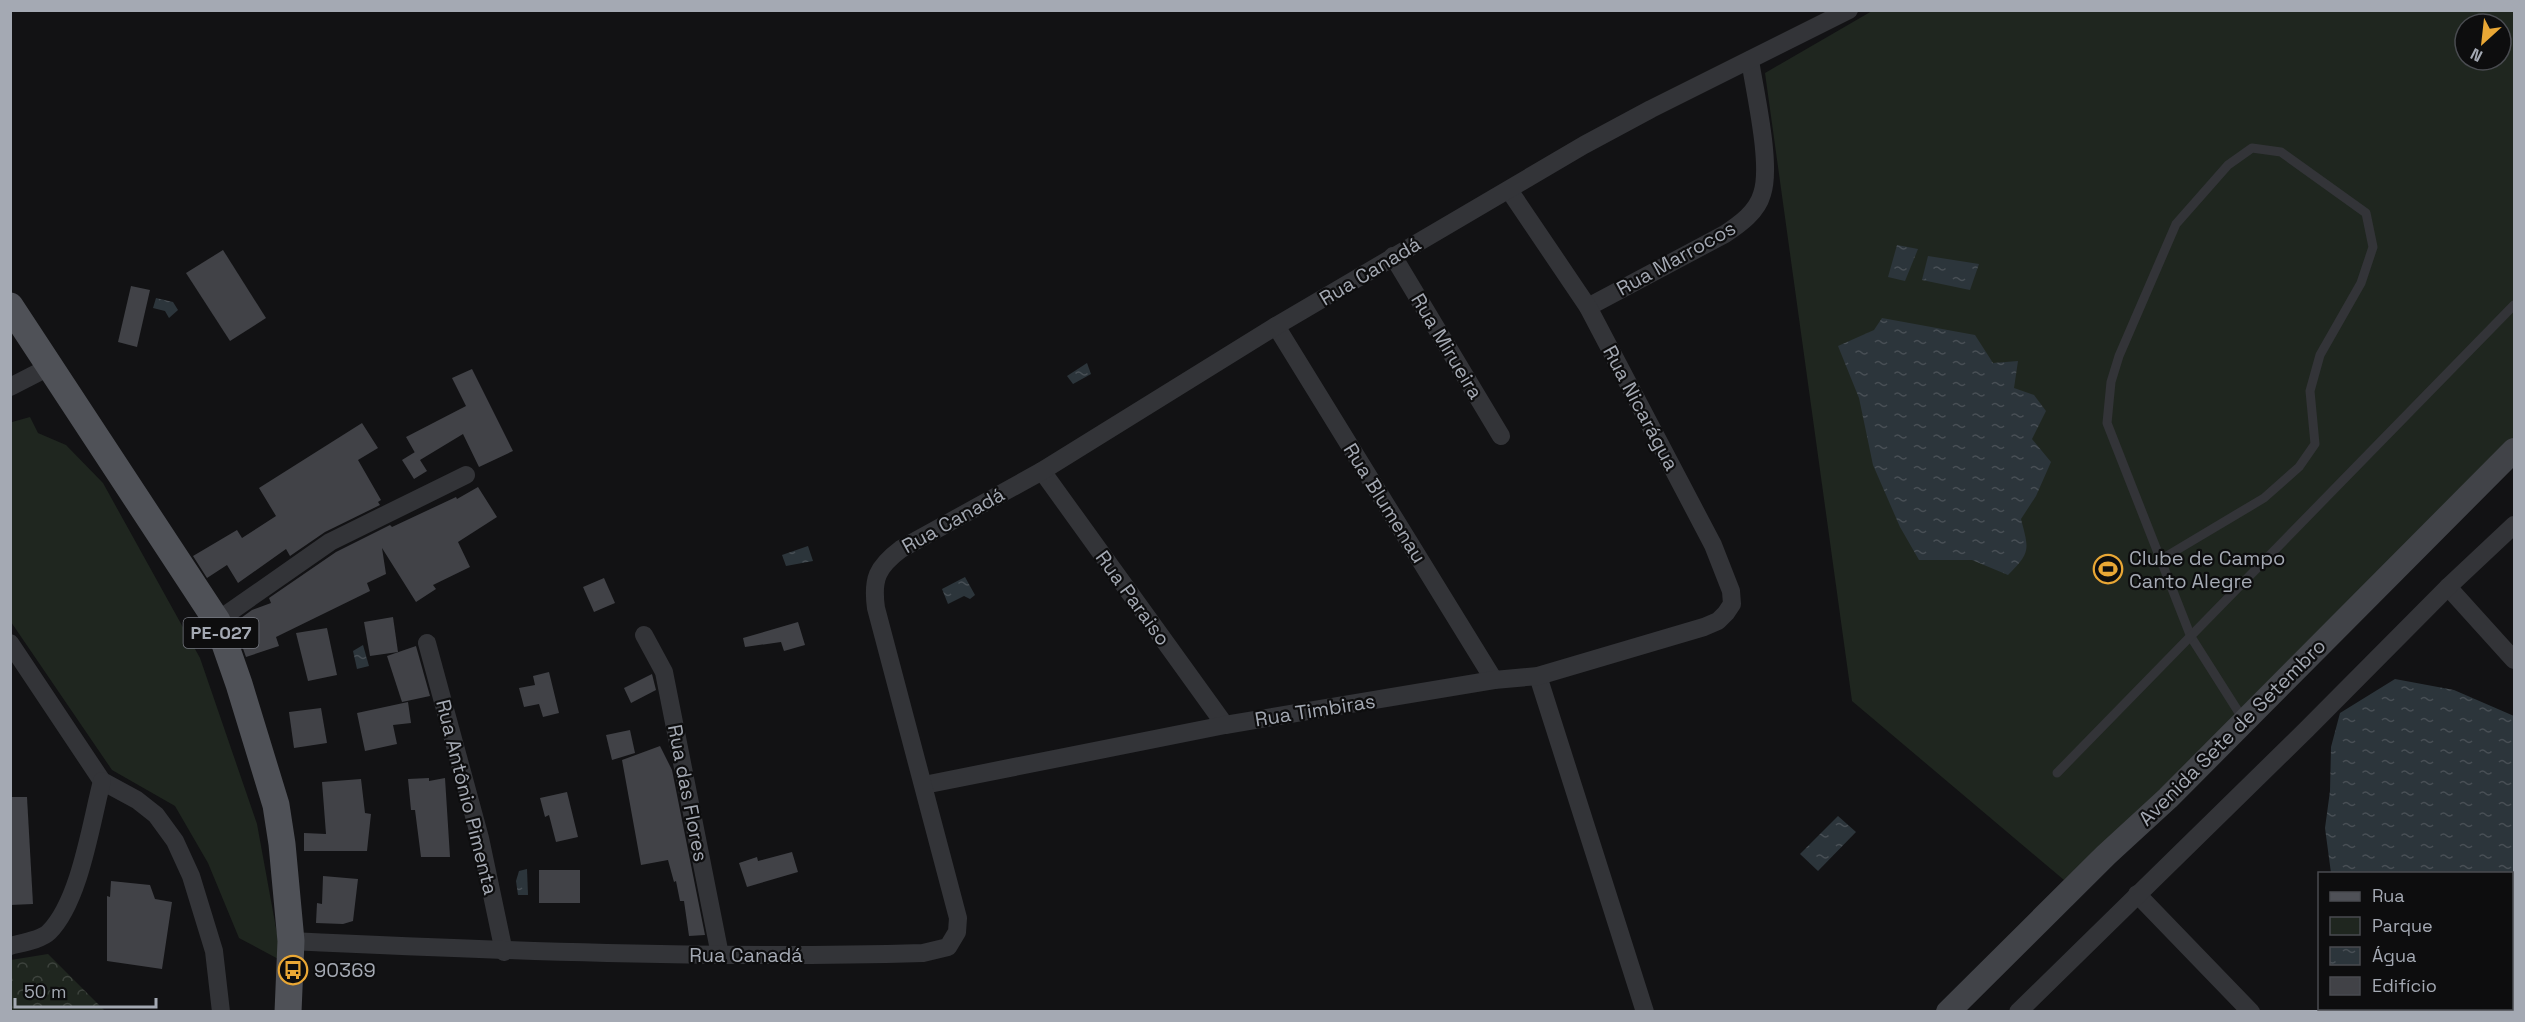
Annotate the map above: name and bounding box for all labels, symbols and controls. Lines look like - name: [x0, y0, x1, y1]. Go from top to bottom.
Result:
- north arrow: [2453, 12, 2513, 72]
- text: N: [2467, 43, 2486, 67]
- street label: Rua Marrocos: [1612, 215, 1740, 301]
- street label: Rua Canadá: [1315, 231, 1425, 311]
- street label: Rua Mirueira: [1405, 288, 1489, 404]
- street label: Rua Nicarágua: [1597, 341, 1685, 475]
- street label: Rua Blumenau: [1338, 438, 1432, 568]
- street label: Rua Canadá: [897, 481, 1009, 559]
- street label: Rua Paraiso: [1090, 545, 1176, 651]
- place label: Clube de Campo Canto Alegre: [2129, 545, 2285, 594]
- sports icon: Clube de Campo Canto Alegre: [2092, 553, 2124, 585]
- road number: PE-027: [184, 618, 258, 648]
- street label: Avenida Sete de Setembro: [2133, 633, 2331, 831]
- street label: Rua Timbiras: [1253, 688, 1377, 732]
- street label: Rua Antônio Pimenta: [430, 697, 504, 897]
- street label: Rua das Flores: [662, 722, 714, 864]
- legend: [2318, 872, 2513, 1010]
- text: Rua: [2372, 884, 2405, 907]
- text: Parque: [2372, 914, 2433, 937]
- street label: Rua Canadá: [689, 942, 803, 968]
- text: Água: [2372, 944, 2416, 967]
- bus stop icon: 90369: [277, 954, 309, 986]
- place label: 90369: [314, 957, 376, 983]
- scale bar: [15, 971, 156, 1009]
- text: Edifício: [2372, 974, 2437, 997]
- text: 50 m: [24, 980, 66, 1003]

